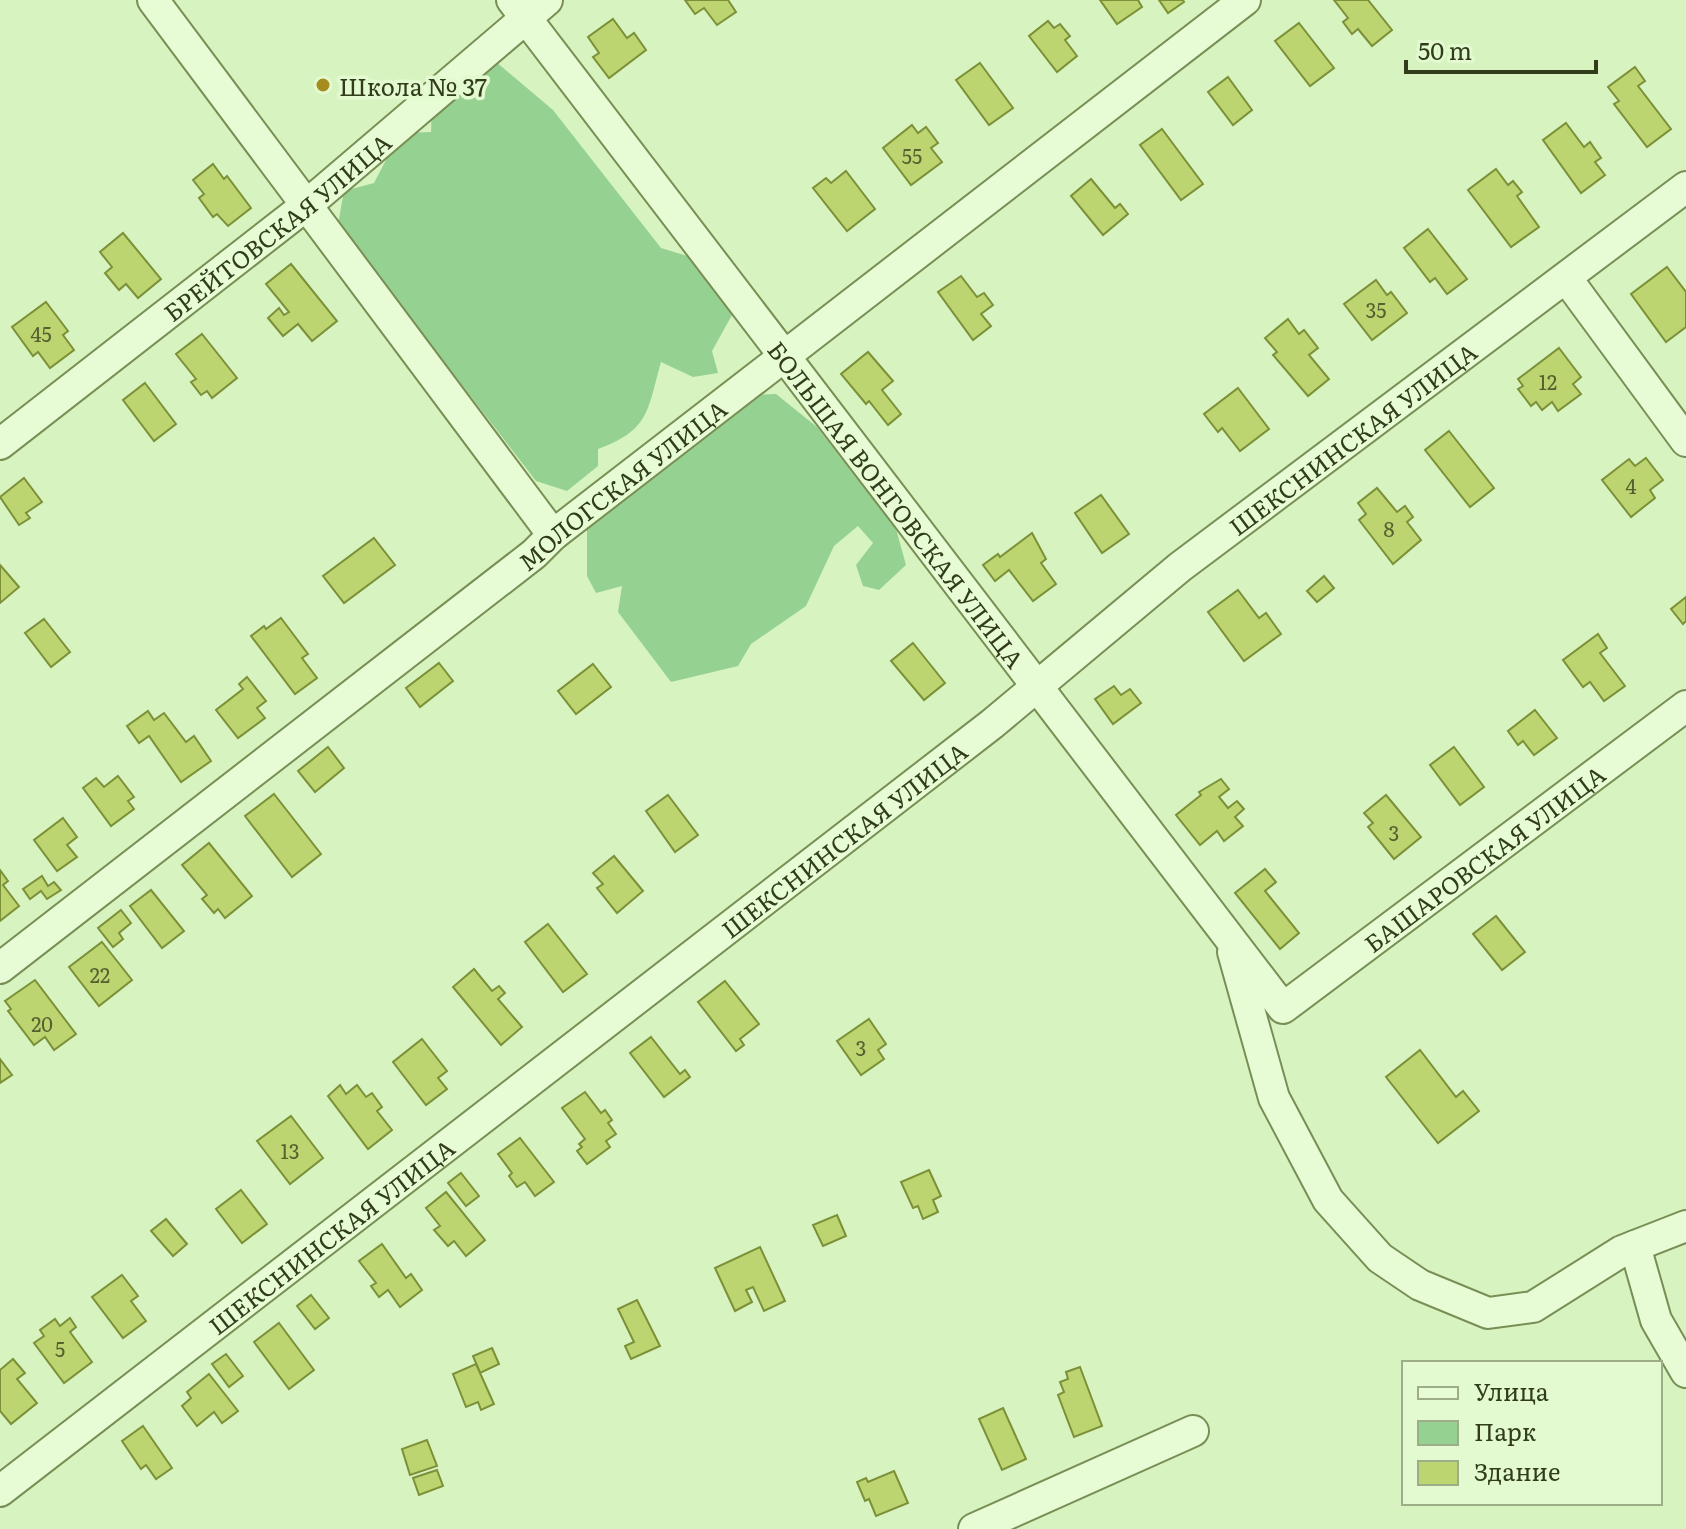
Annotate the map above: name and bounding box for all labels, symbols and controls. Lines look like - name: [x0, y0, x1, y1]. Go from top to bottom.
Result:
- scale bar: [1406, 24, 1596, 74]
- text: 50 m: [1418, 32, 1472, 67]
- place label: Школа № 37: [339, 68, 487, 103]
- marker: Школа № 37: [314, 76, 332, 94]
- street label: БРЕЙТОВСКАЯ УЛИЦА: [155, 124, 398, 328]
- house number: 55: [902, 140, 922, 170]
- house number: 35: [1366, 294, 1386, 324]
- house number: 45: [30, 318, 52, 348]
- street label: БОЛЬШАЯ ВОНГОВСКАЯ УЛИЦА: [761, 333, 1034, 675]
- street label: ШЕКСНИНСКАЯ УЛИЦА: [1221, 333, 1484, 543]
- house number: 12: [1539, 366, 1557, 396]
- street label: МОЛОГСКАЯ УЛИЦА: [510, 390, 733, 578]
- house number: 4: [1625, 470, 1637, 500]
- house number: 8: [1383, 513, 1395, 543]
- street label: ШЕКСНИНСКАЯ УЛИЦА: [713, 732, 974, 945]
- street label: БАШАРОВСКАЯ УЛИЦА: [1356, 755, 1612, 959]
- house number: 3: [1389, 817, 1399, 847]
- house number: 22: [90, 959, 110, 989]
- house number: 20: [31, 1008, 53, 1038]
- house number: 3: [856, 1032, 866, 1062]
- street label: ШЕКСНИНСКАЯ УЛИЦА: [200, 1129, 461, 1342]
- house number: 13: [281, 1135, 299, 1165]
- house number: 5: [55, 1333, 65, 1363]
- legend: [1402, 1361, 1662, 1505]
- text: Улица: [1474, 1373, 1549, 1408]
- text: Парк: [1474, 1413, 1536, 1448]
- text: Здание: [1474, 1453, 1560, 1488]

